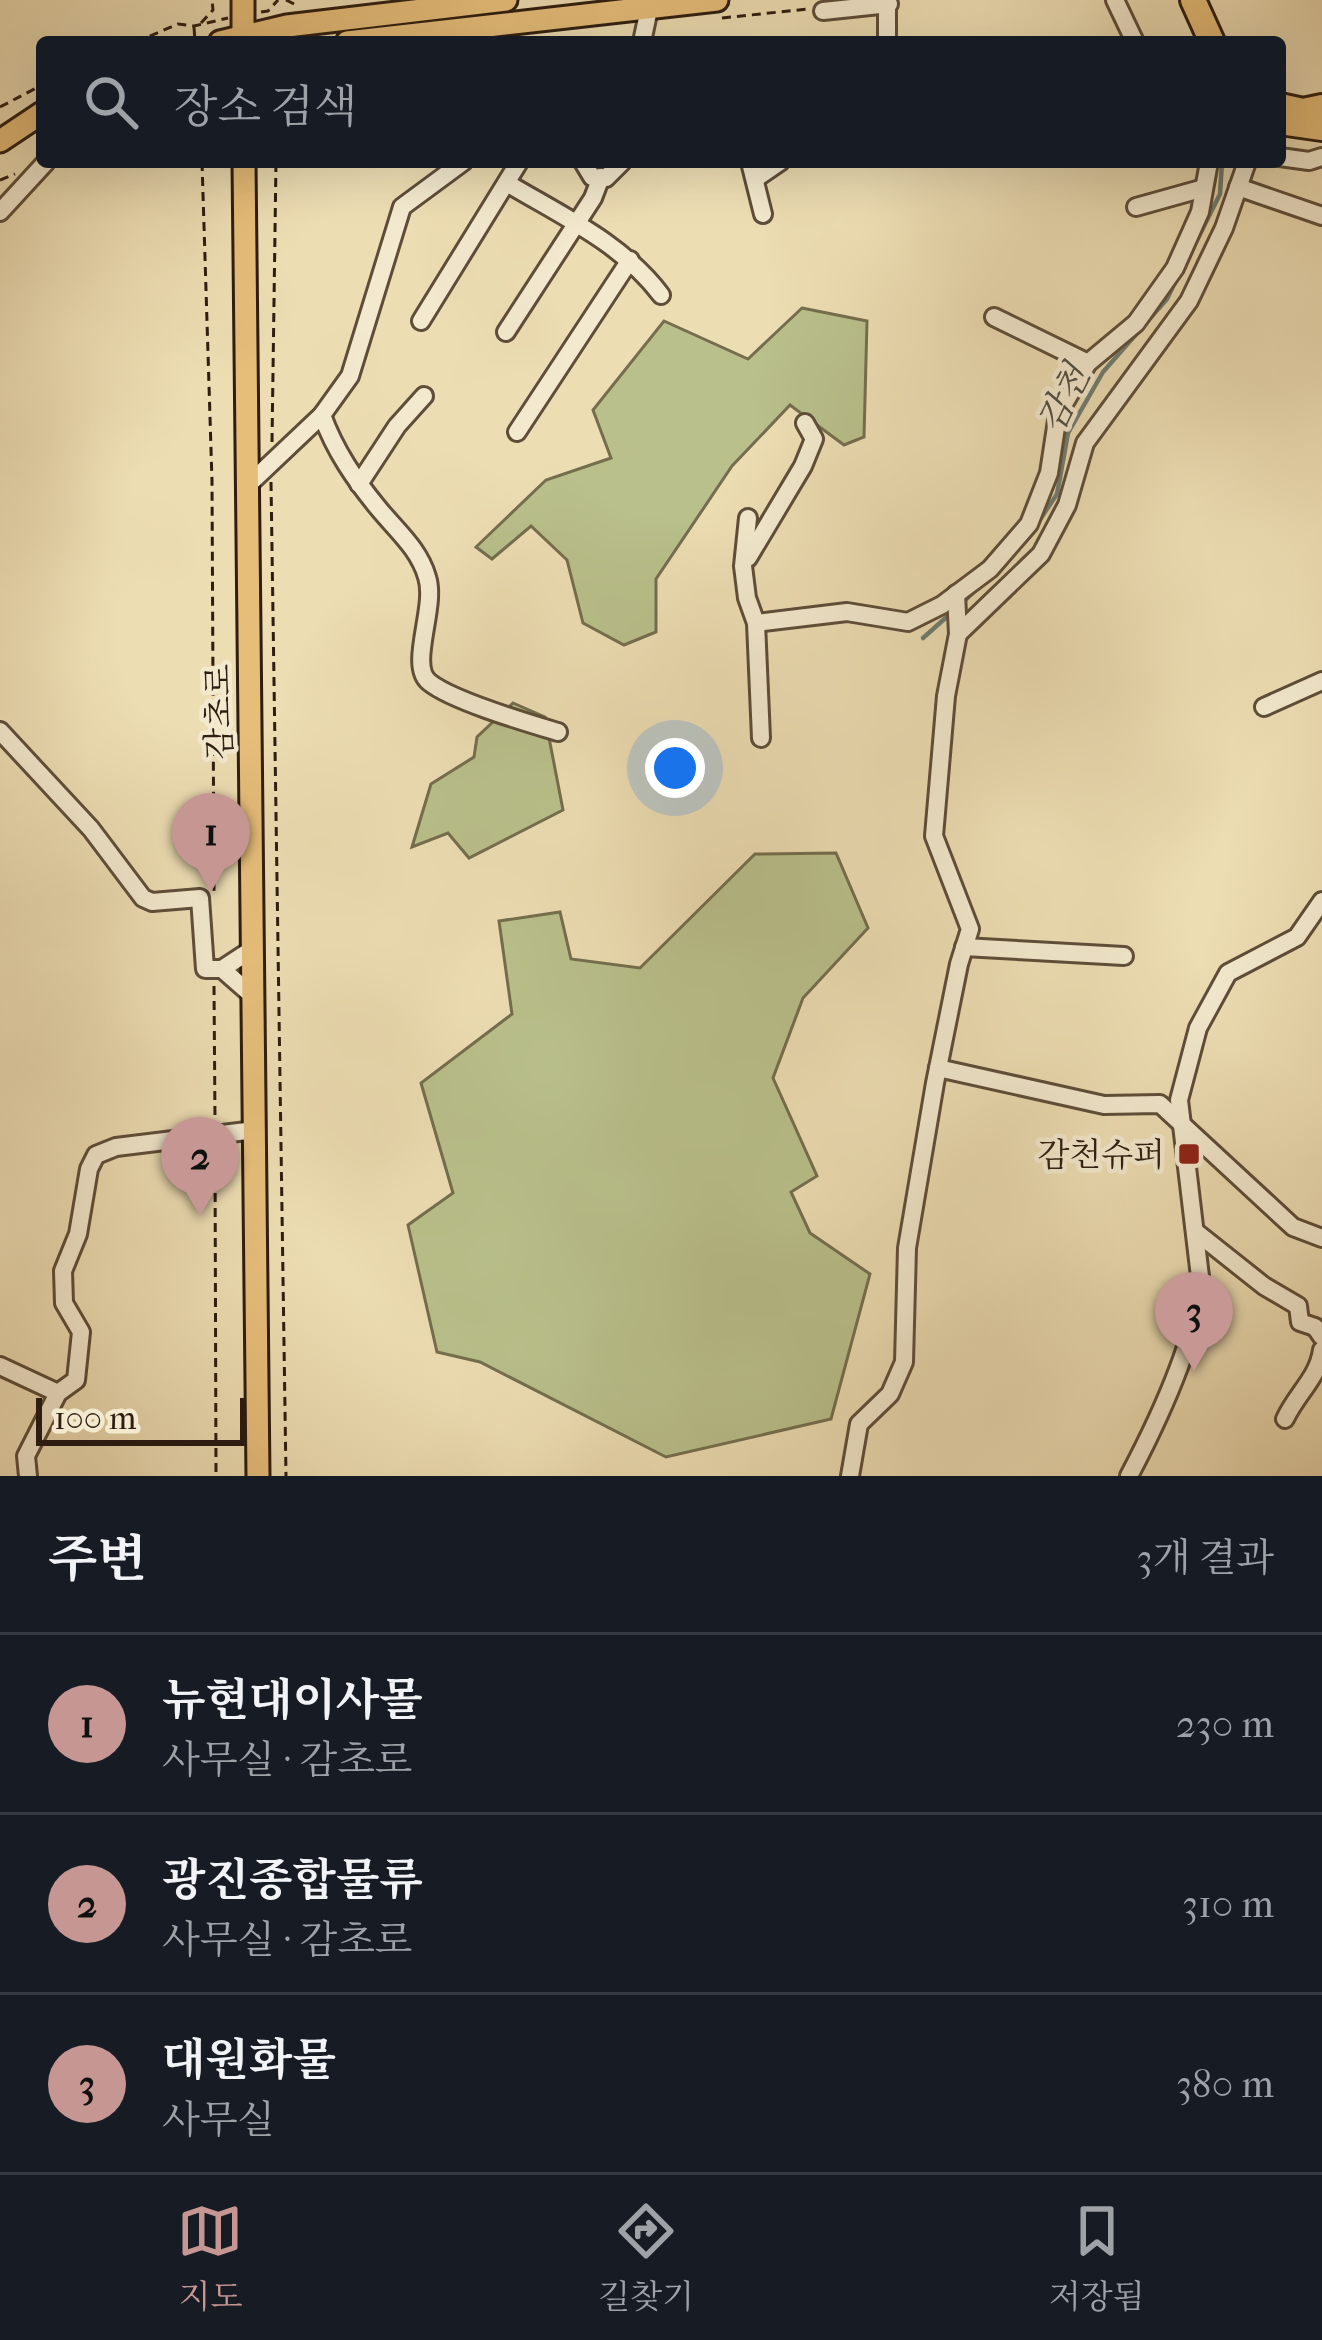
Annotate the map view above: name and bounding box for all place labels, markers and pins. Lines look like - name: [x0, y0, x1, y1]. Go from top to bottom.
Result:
- pin: 1: [172, 793, 250, 892]
- pin: 2: [161, 1117, 239, 1216]
- place label: 감천슈퍼: [1037, 1136, 1165, 1175]
- marker: 감천슈퍼: [1176, 1141, 1202, 1167]
- pin: 3: [1155, 1272, 1233, 1371]

